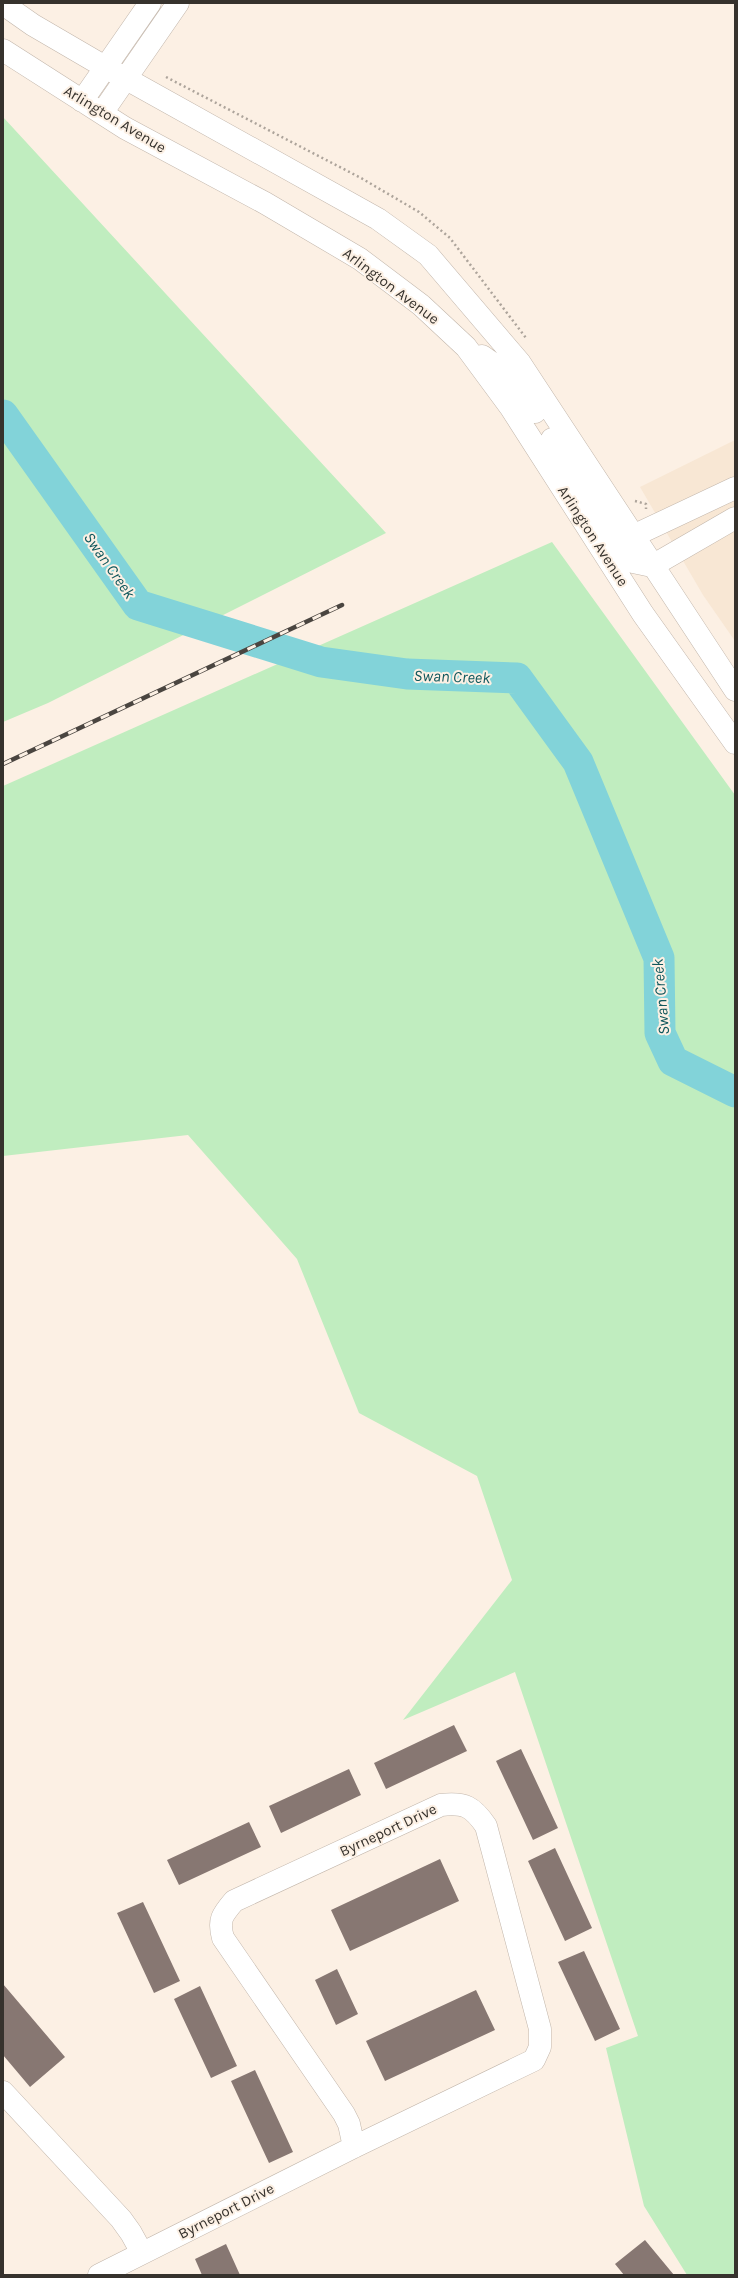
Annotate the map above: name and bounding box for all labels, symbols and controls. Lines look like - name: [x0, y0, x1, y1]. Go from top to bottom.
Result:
- street label: Arlington Avenue: [61, 81, 169, 157]
- street label: Arlington Avenue: [339, 244, 443, 328]
- street label: Arlington Avenue: [554, 482, 632, 590]
- water label: Swan Creek: [80, 528, 140, 603]
- water label: Swan Creek: [413, 666, 491, 687]
- water label: Swan Creek: [648, 957, 673, 1036]
- street label: Byrneport Drive: [337, 1800, 439, 1860]
- street label: Byrneport Drive: [175, 2179, 277, 2243]

